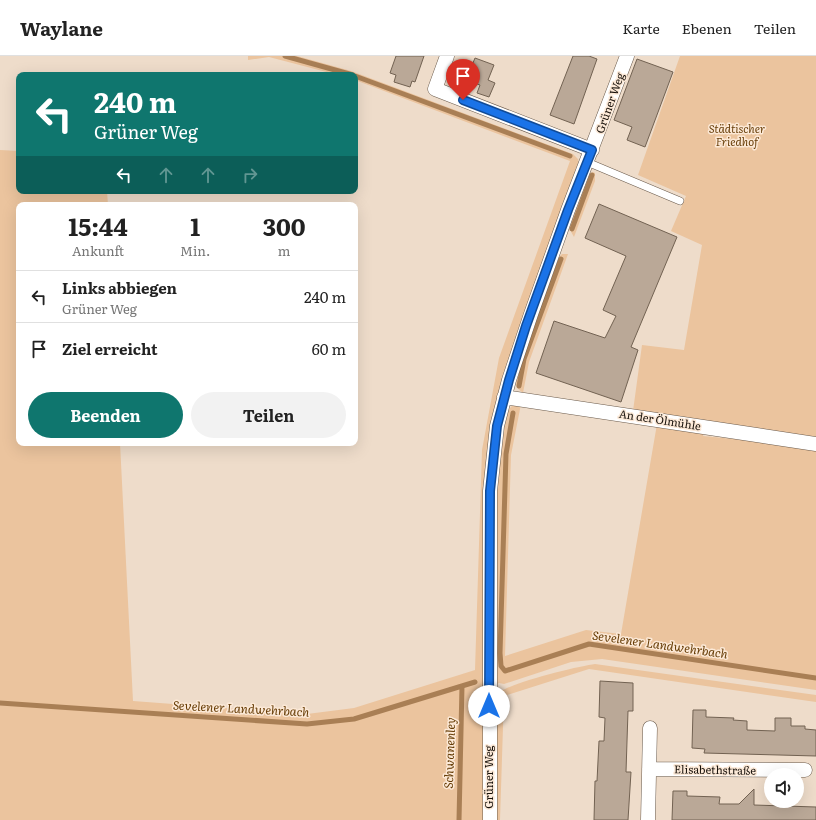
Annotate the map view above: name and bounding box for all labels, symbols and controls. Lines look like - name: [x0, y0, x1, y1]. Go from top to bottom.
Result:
- text: Waylane: [20, 14, 103, 42]
- text: Karte: [623, 18, 660, 38]
- text: Ebenen: [682, 18, 732, 38]
- text: Teilen: [754, 18, 796, 38]
- pin: [446, 59, 480, 100]
- icon: arrive: [452, 65, 474, 87]
- street label: Grüner Weg: [591, 69, 628, 135]
- text: 240 m: [94, 80, 177, 122]
- icon: left: [28, 88, 80, 140]
- text: Grüner Weg: [94, 118, 198, 145]
- park label: Städtischer Friedhof: [709, 120, 765, 149]
- icon: left: [113, 164, 135, 186]
- icon: ahead: [155, 164, 177, 186]
- icon: ahead: [197, 164, 219, 186]
- icon: right: [239, 164, 261, 186]
- text: 15:44: [68, 208, 128, 243]
- text: 1: [190, 208, 200, 243]
- text: 300: [263, 208, 306, 243]
- text: Ankunft: [72, 241, 124, 260]
- text: Min.: [180, 241, 210, 260]
- text: m: [278, 241, 290, 260]
- text: Links abbiegen: [62, 276, 177, 299]
- text: 240 m: [304, 285, 346, 308]
- icon: left: [28, 286, 50, 308]
- text: Grüner Weg: [62, 299, 137, 318]
- text: Ziel erreicht: [62, 337, 157, 360]
- text: 60 m: [312, 337, 346, 360]
- icon: arrive: [28, 338, 50, 360]
- button: Beenden: [28, 392, 183, 438]
- button: Teilen: [191, 392, 346, 438]
- street label: An der Ölmühle: [618, 405, 703, 433]
- water label: Sevelener Landwehrbach: [591, 626, 729, 662]
- position arrow: [468, 685, 510, 727]
- water label: Sevelener Landwehrbach: [172, 695, 310, 721]
- water label: Schwanenley: [439, 717, 459, 789]
- street label: Grüner Weg: [480, 744, 496, 809]
- street label: Elisabethstraße: [674, 760, 756, 778]
- map controls: [764, 768, 804, 808]
- button: sound: [764, 768, 804, 808]

